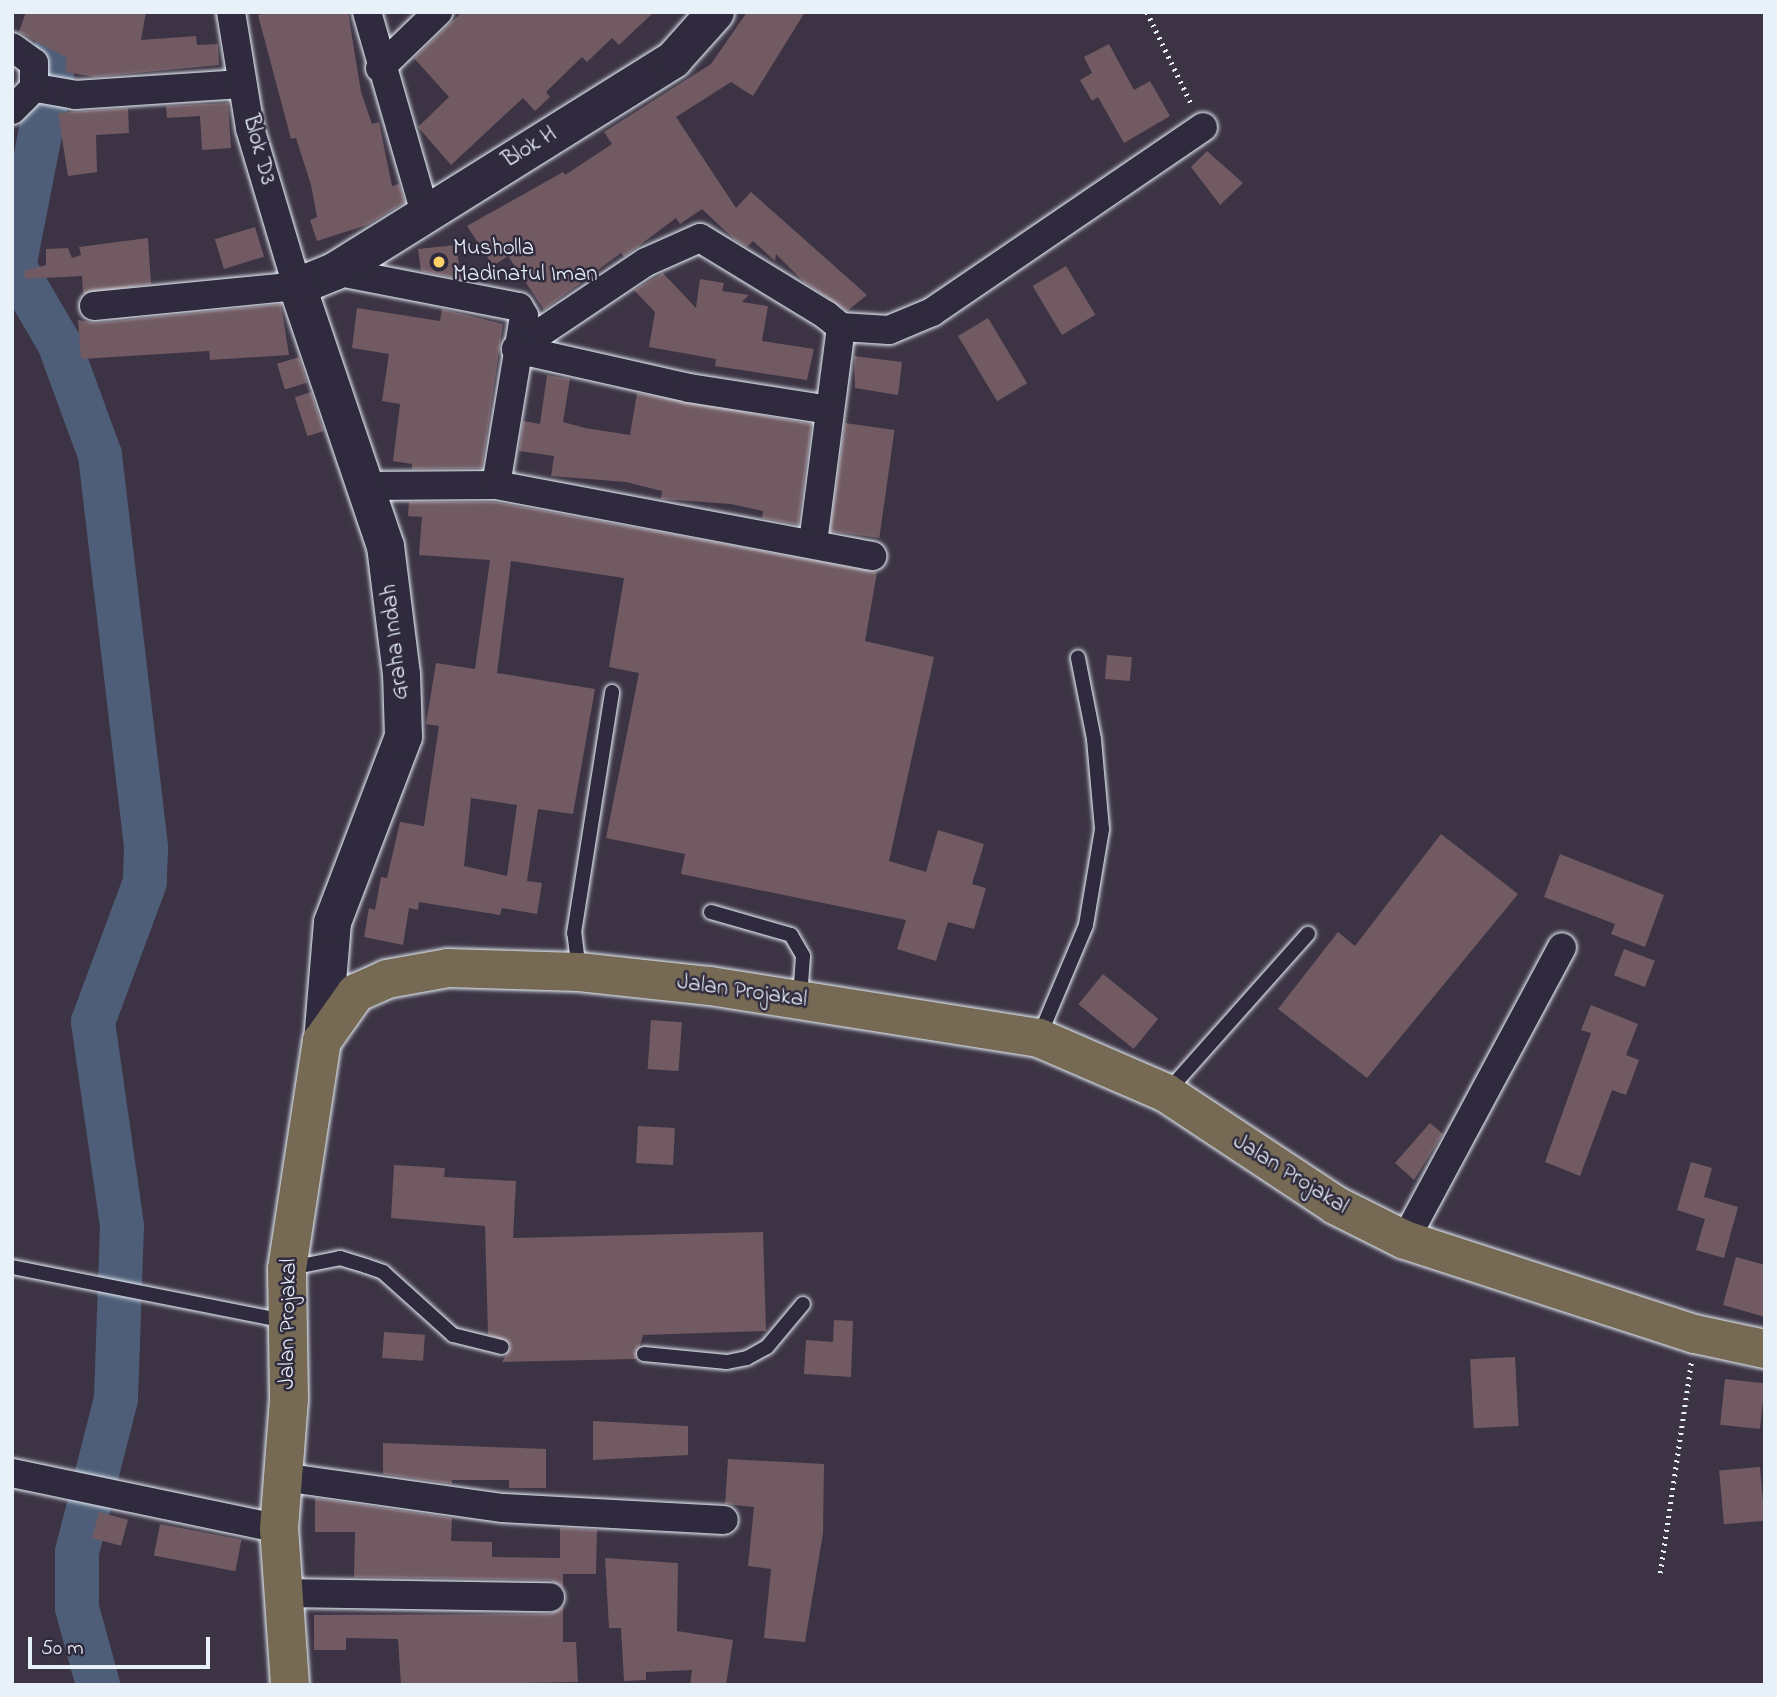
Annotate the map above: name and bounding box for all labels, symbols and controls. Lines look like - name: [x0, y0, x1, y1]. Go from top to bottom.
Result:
- street label: Blok D3: [235, 112, 281, 188]
- street label: Blok H: [498, 121, 562, 175]
- place label: Musholla Madinatul Iman: [453, 235, 598, 289]
- marker: Musholla Madinatul Iman: [431, 254, 447, 270]
- street label: Graha Indah: [376, 583, 416, 701]
- street label: Jalan Projakal: [675, 969, 809, 1015]
- street label: Jalan Projakal: [1227, 1129, 1353, 1221]
- street label: Jalan Projakal: [274, 1258, 304, 1390]
- scale bar: [32, 1624, 214, 1668]
- text: 50 m: [41, 1634, 84, 1664]

